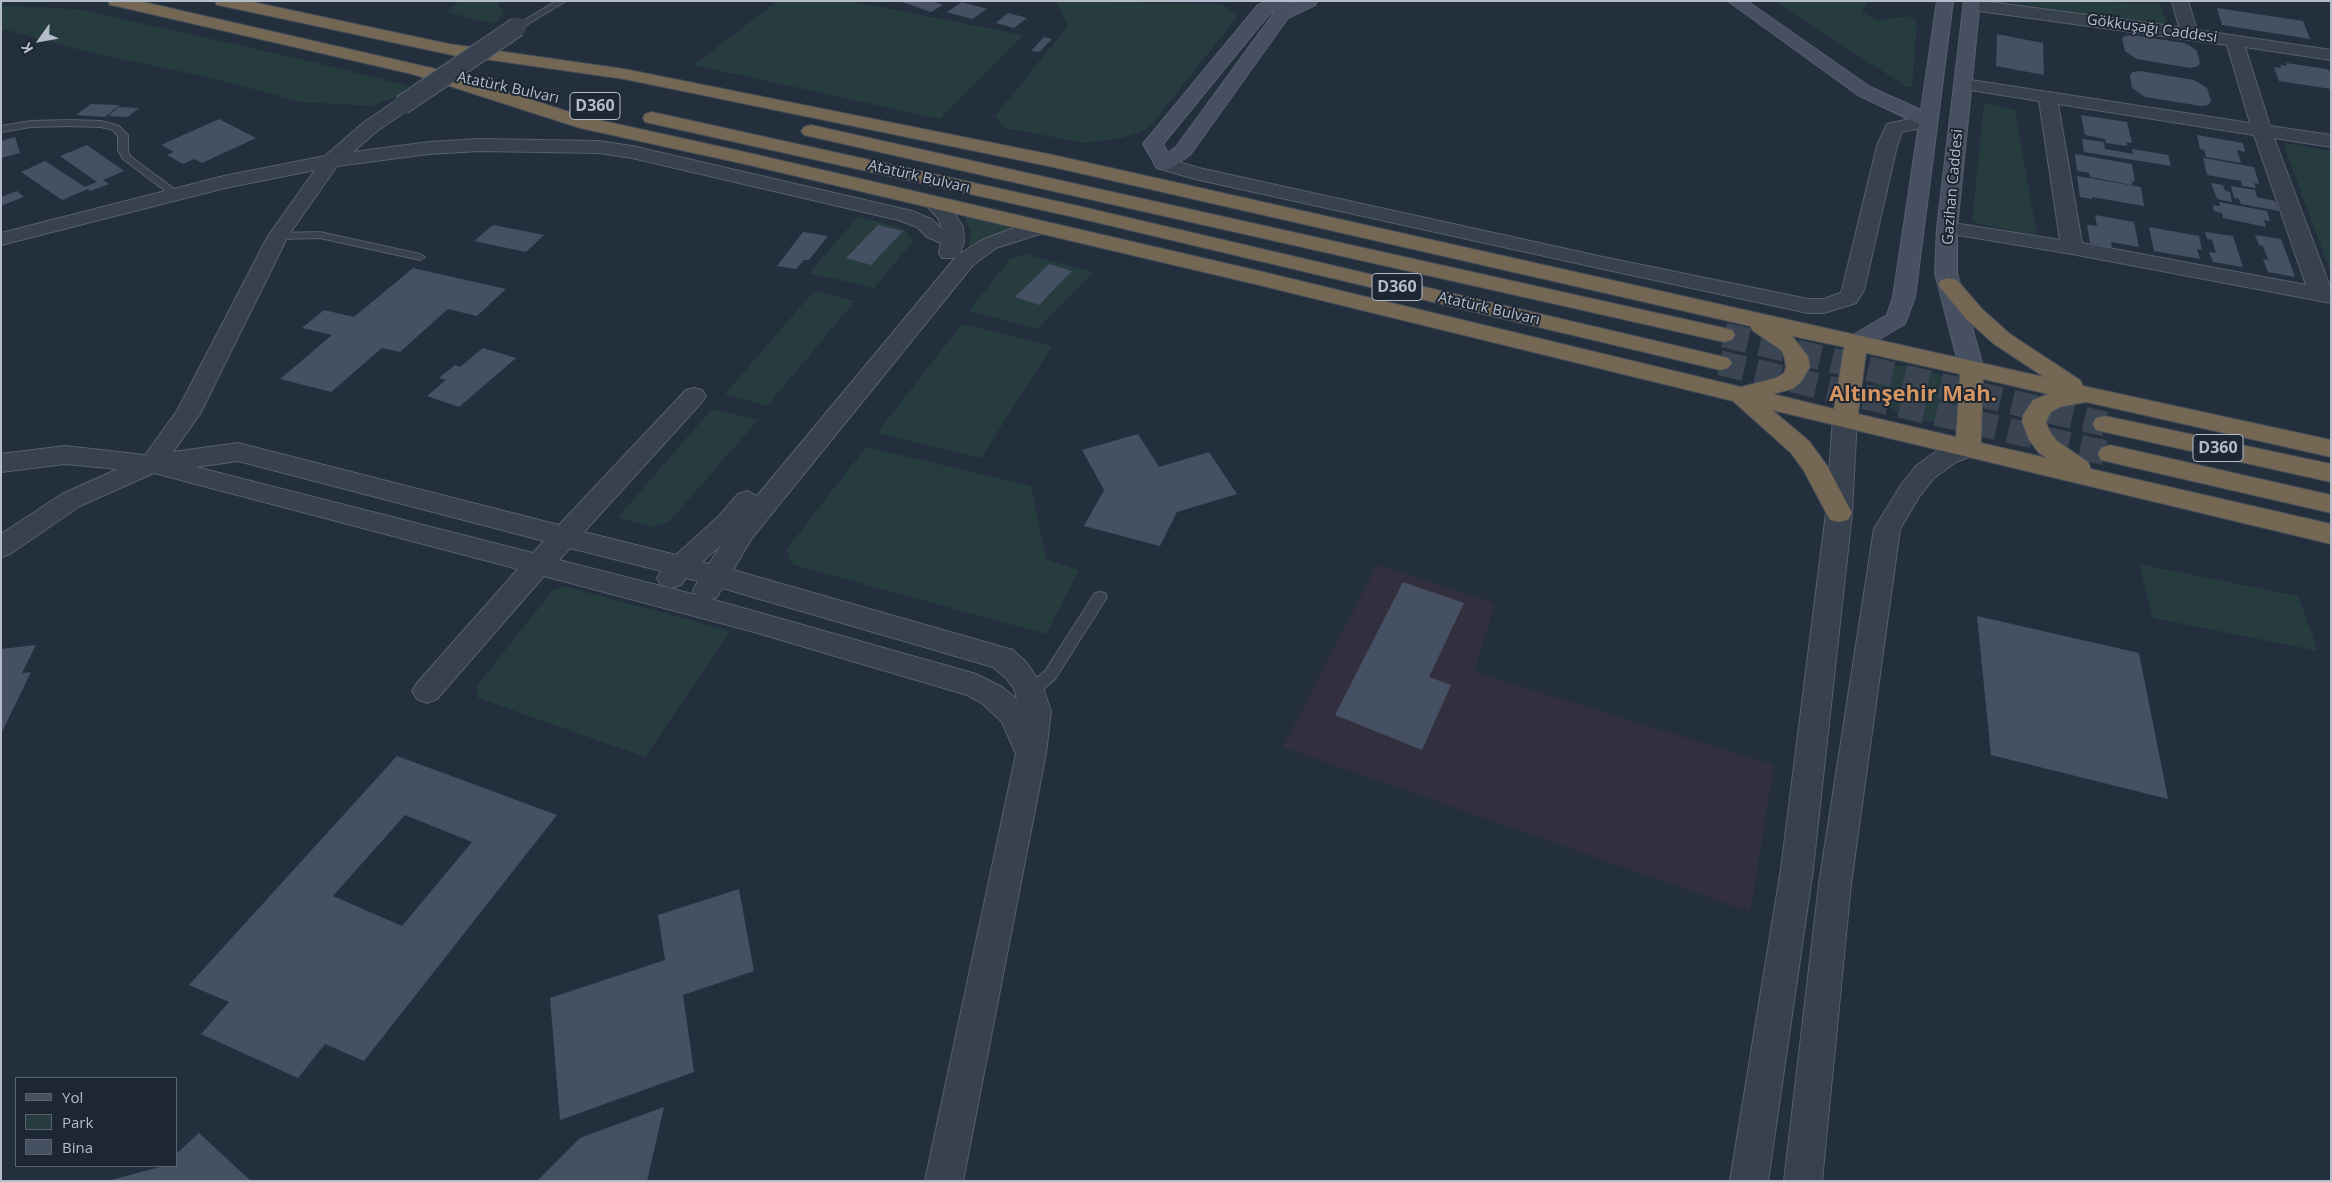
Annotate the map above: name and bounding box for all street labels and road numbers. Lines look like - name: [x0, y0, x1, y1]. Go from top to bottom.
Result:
- street label: Gökkuşağı Caddesi: [2086, 11, 2218, 47]
- street label: Atatürk Bulvarı: [455, 68, 561, 108]
- road number: D360: [570, 92, 620, 120]
- street label: Gazihan Caddesi: [1939, 128, 1967, 246]
- street label: Atatürk Bulvarı: [866, 157, 972, 197]
- road number: D360: [1372, 274, 1422, 300]
- street label: Atatürk Bulvarı: [1436, 289, 1542, 329]
- road number: D360: [2193, 434, 2243, 462]

